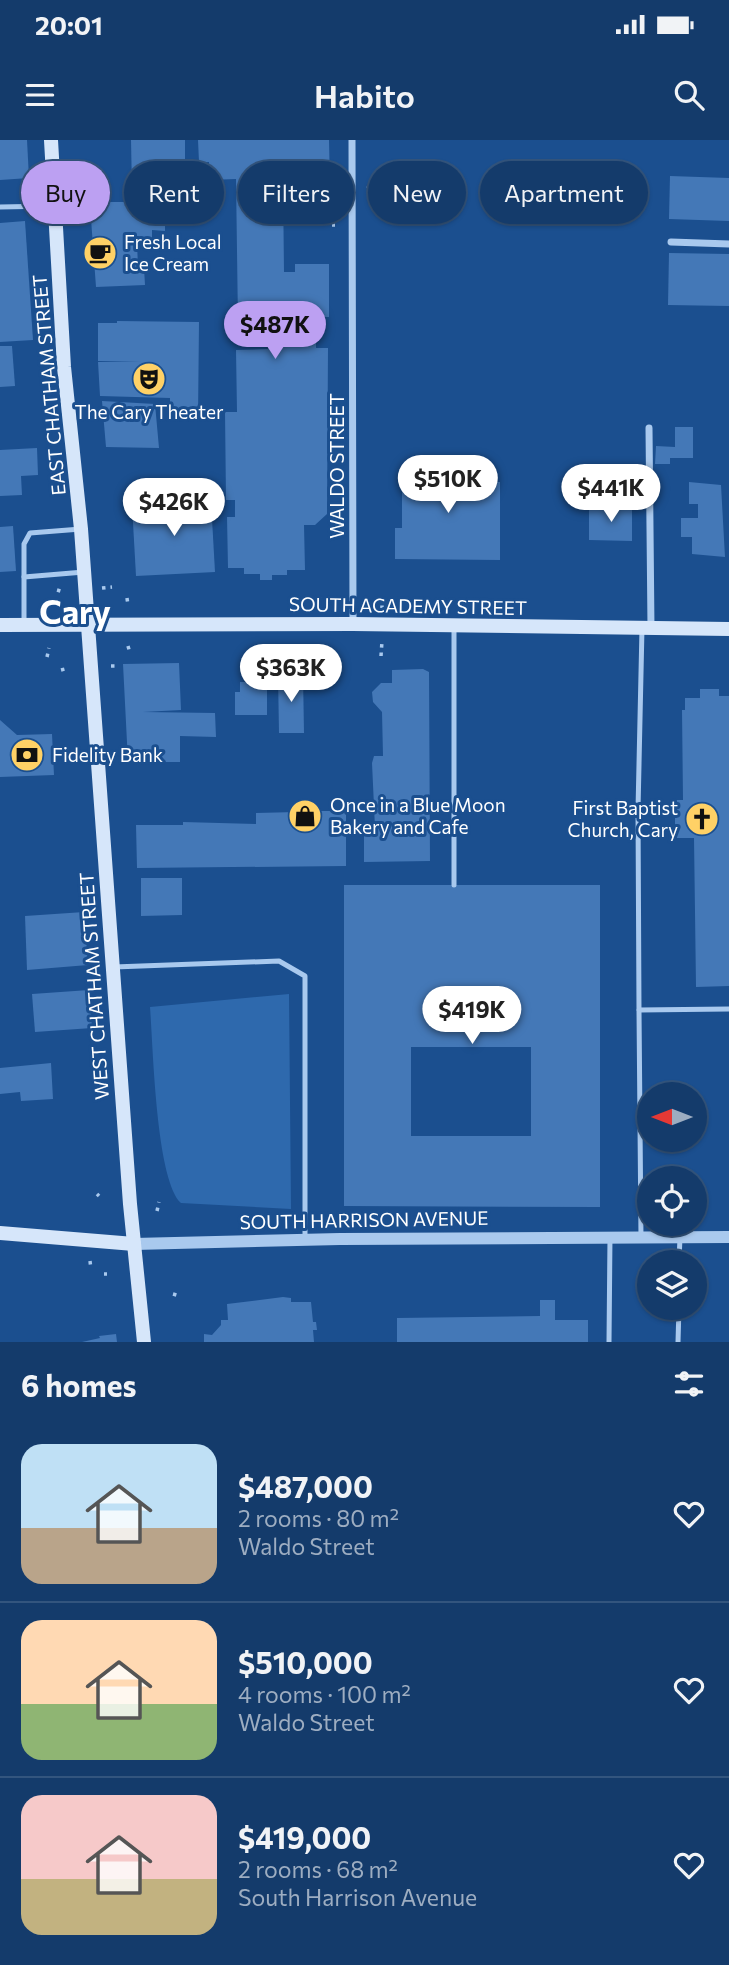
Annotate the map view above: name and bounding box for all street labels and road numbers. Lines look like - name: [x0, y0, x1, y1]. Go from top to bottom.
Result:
- street label: EAST CHATHAM STREET: [27, 274, 70, 496]
- street label: WALDO STREET: [325, 393, 348, 539]
- street label: SOUTH ACADEMY STREET: [289, 592, 527, 619]
- street label: WEST CHATHAM STREET: [74, 872, 113, 1101]
- street label: SOUTH HARRISON AVENUE: [239, 1206, 489, 1233]

